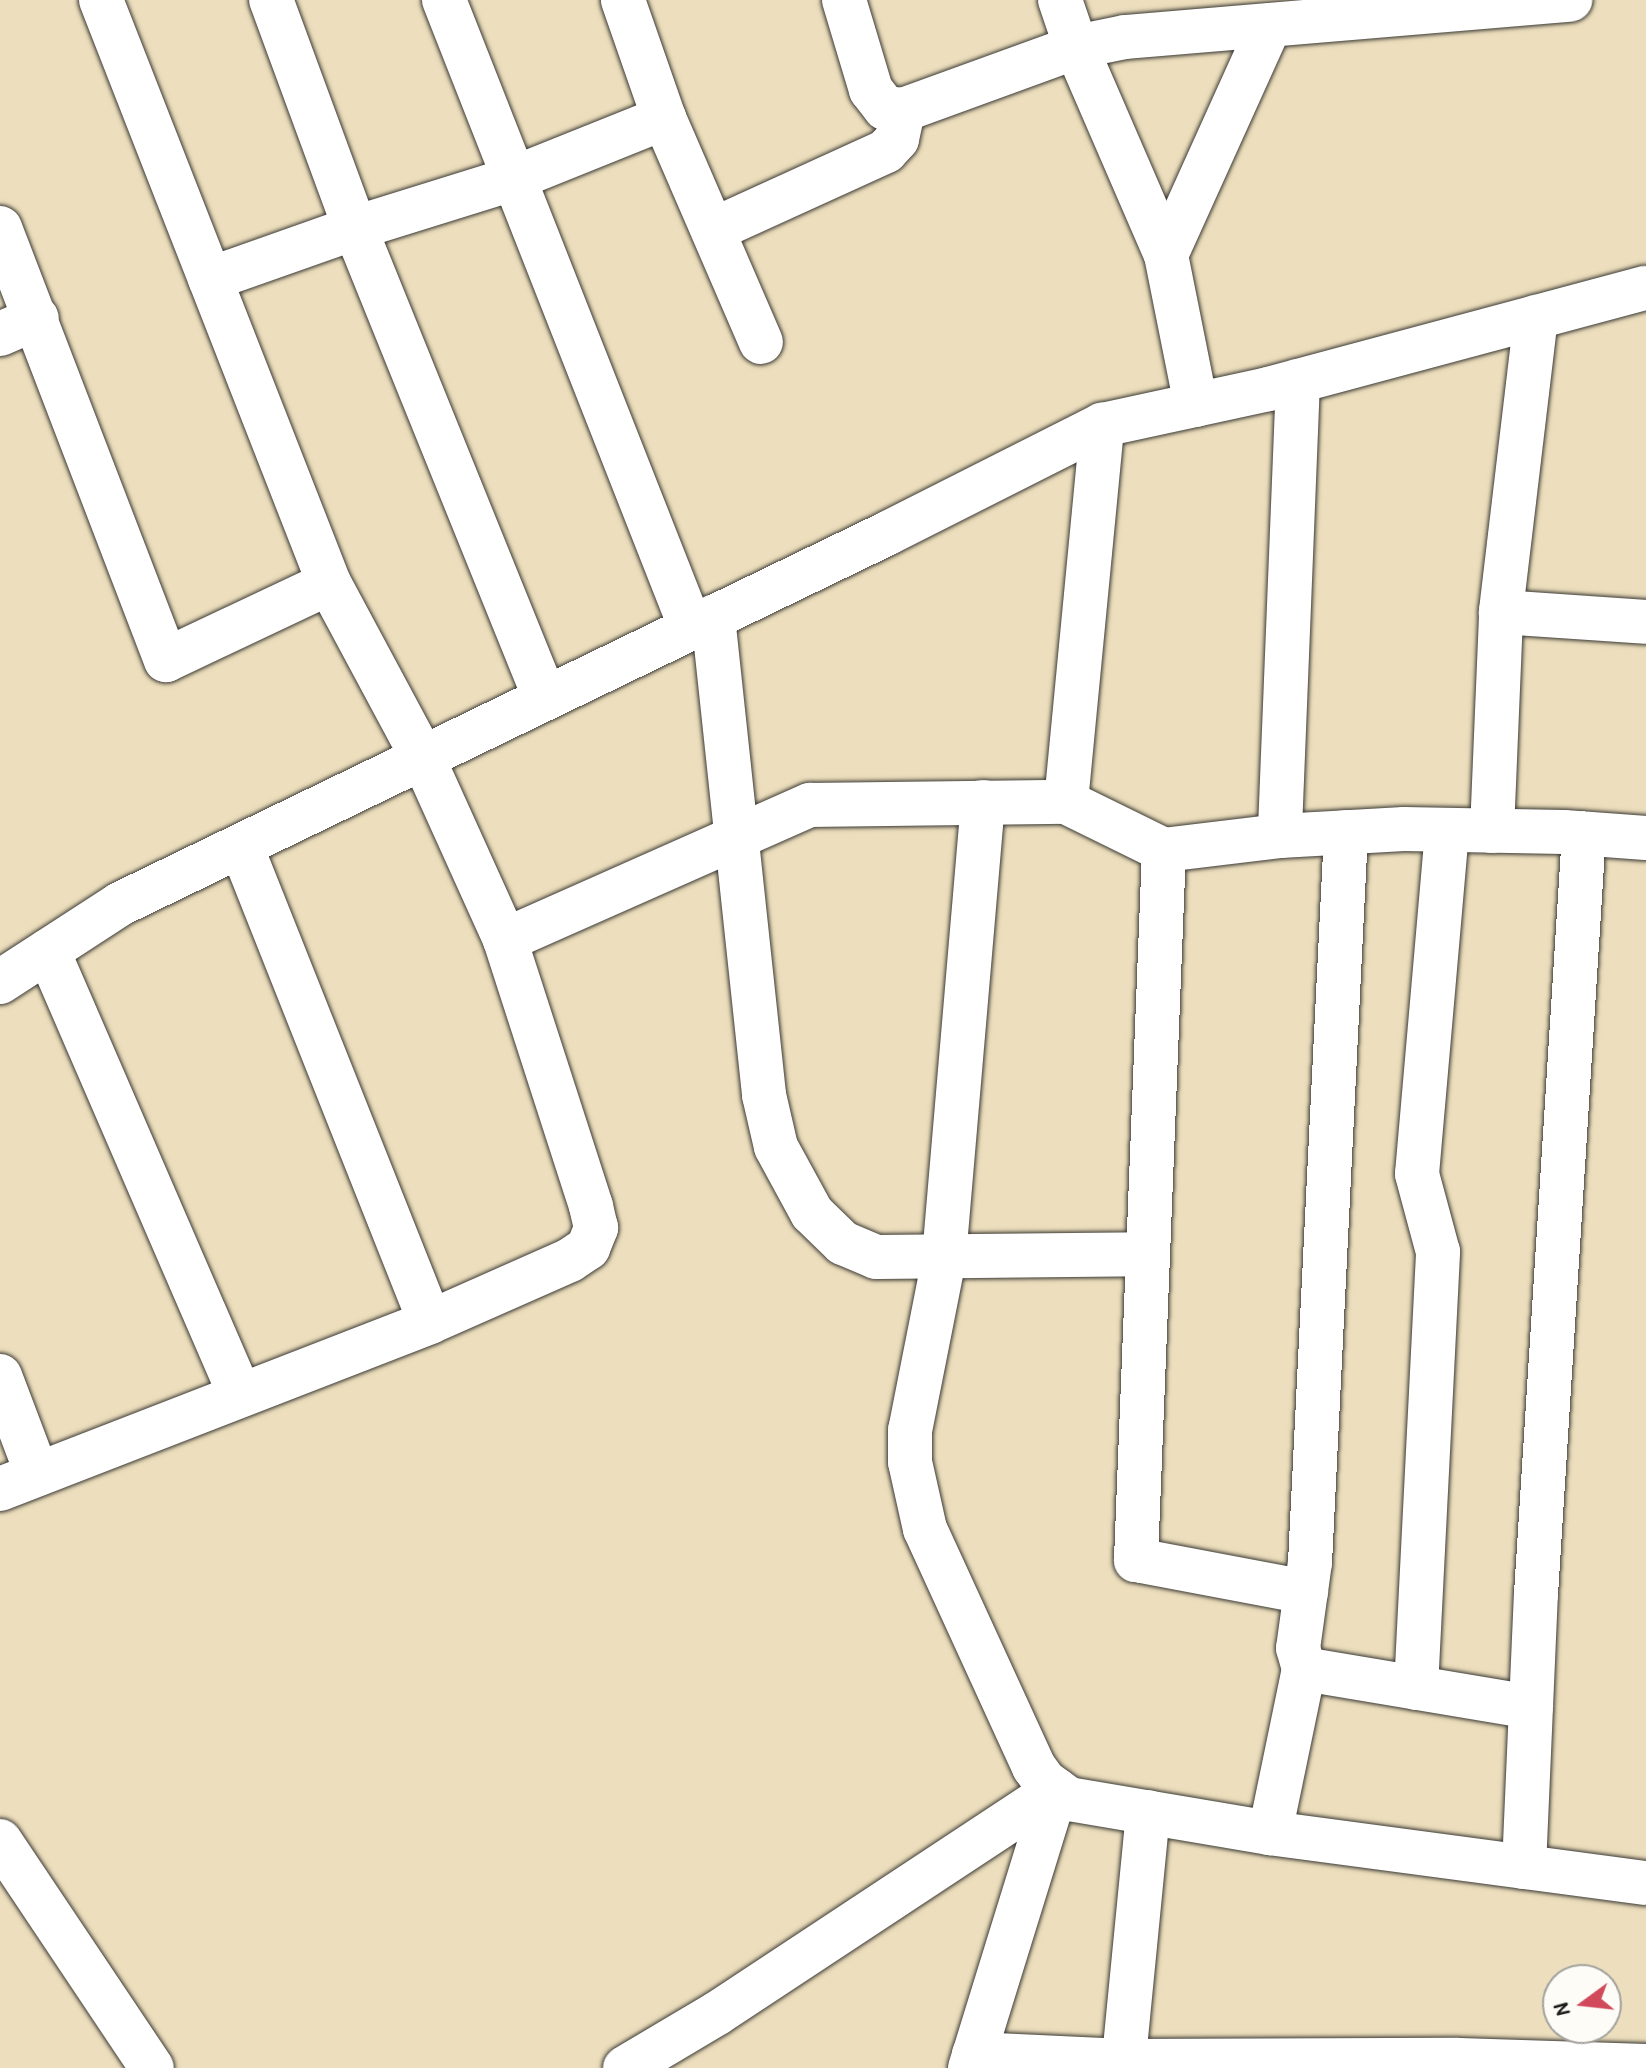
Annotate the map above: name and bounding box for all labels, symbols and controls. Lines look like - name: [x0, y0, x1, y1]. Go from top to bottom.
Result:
- north arrow: [1542, 1964, 1622, 2044]
- text: N: [1545, 2000, 1577, 2019]

